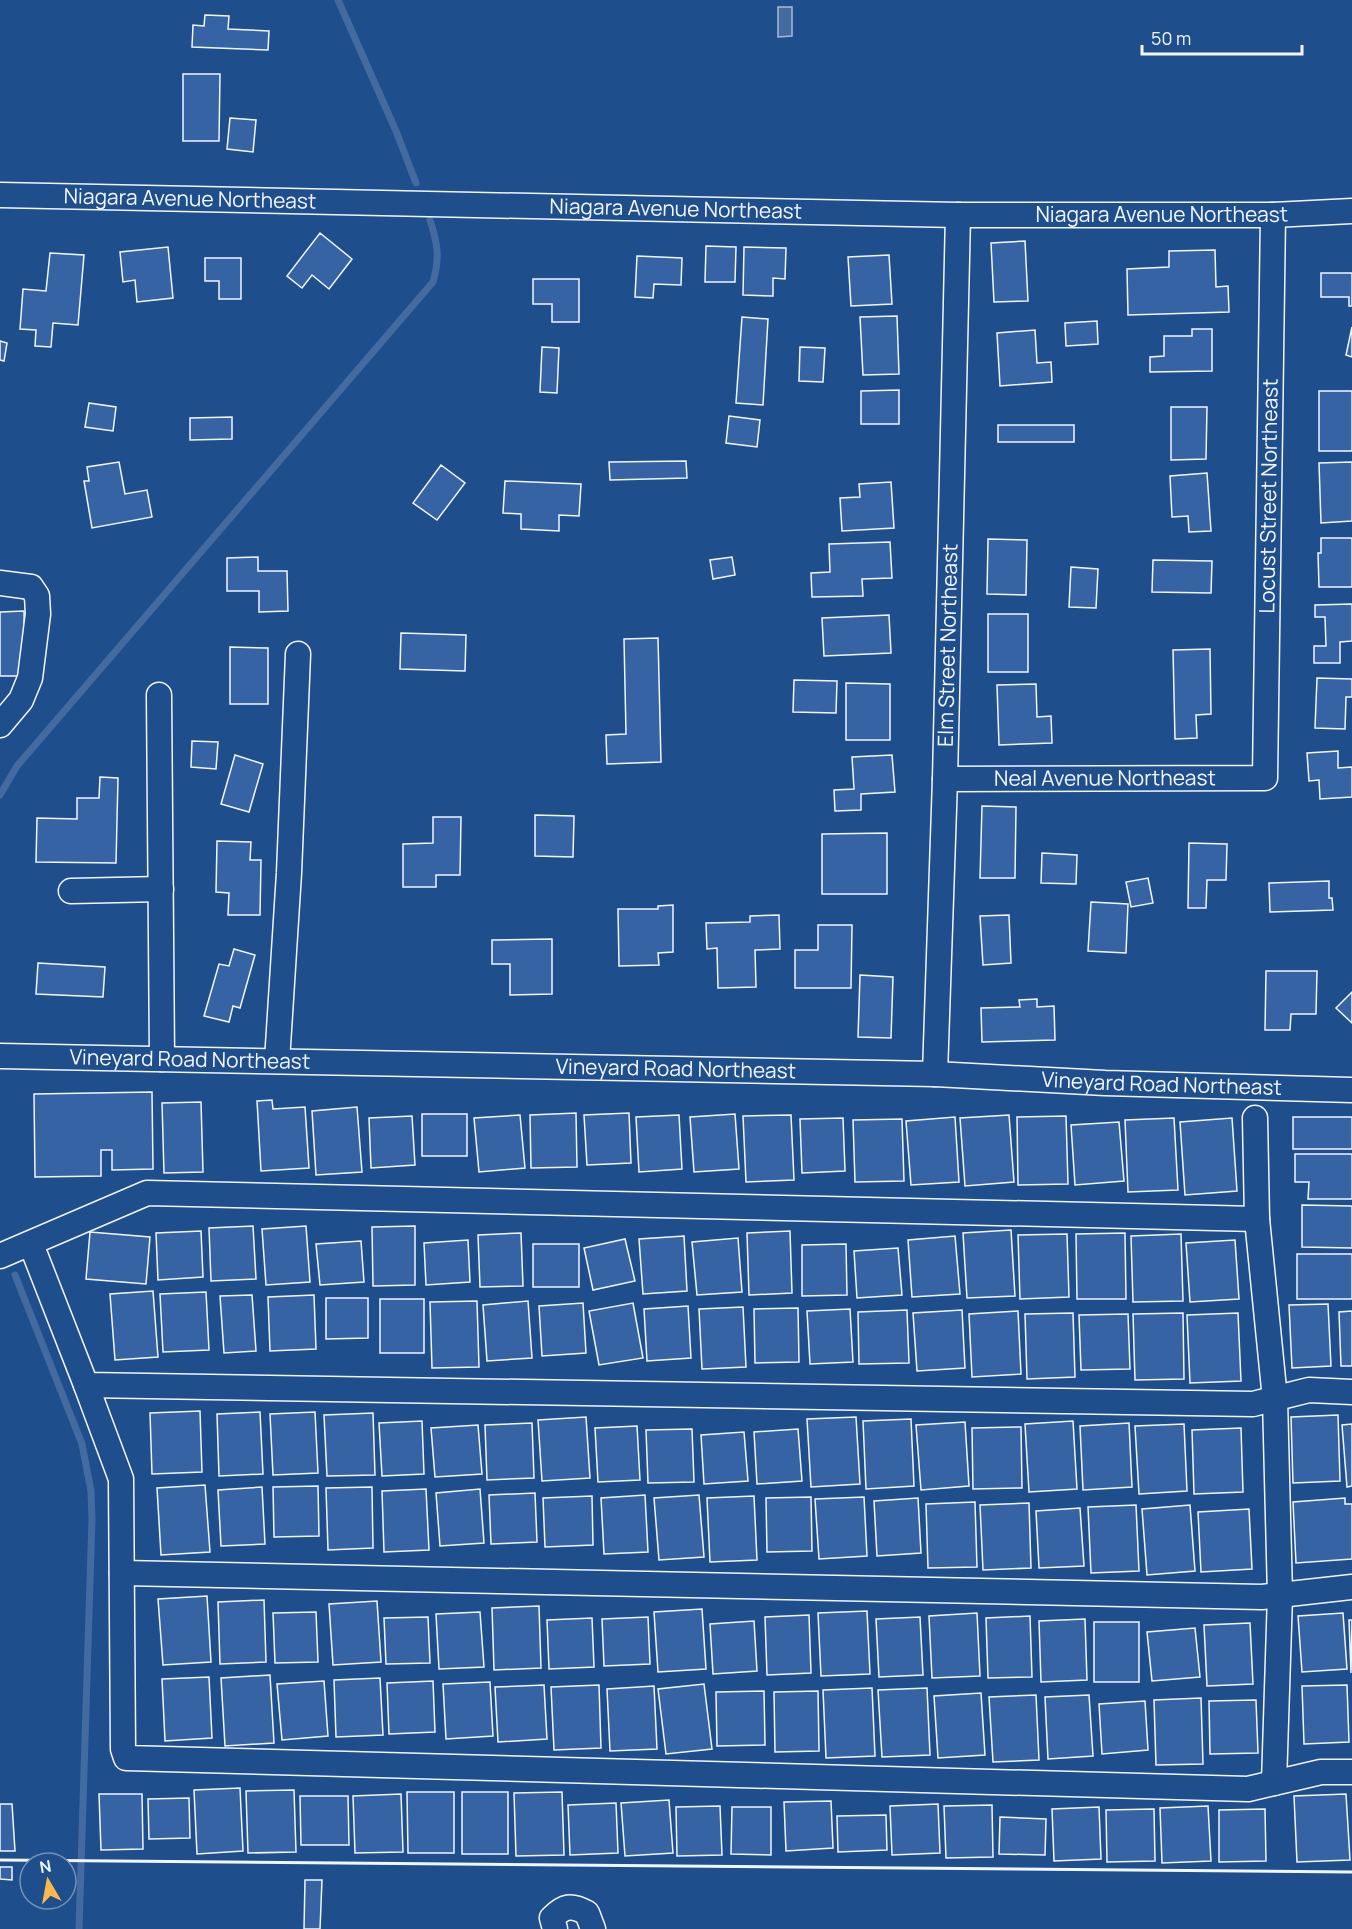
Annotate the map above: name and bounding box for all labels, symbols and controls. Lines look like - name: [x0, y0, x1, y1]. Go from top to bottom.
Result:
- scale bar: [1142, 18, 1302, 56]
- text: 50 m: [1151, 26, 1191, 50]
- street label: Niagara Avenue Northeast: [63, 181, 317, 215]
- street label: Niagara Avenue Northeast: [549, 191, 802, 225]
- street label: Niagara Avenue Northeast: [1035, 199, 1289, 228]
- street label: Locust Street Northeast: [1252, 378, 1284, 614]
- street label: Elm Street Northeast: [931, 543, 963, 747]
- street label: Neal Avenue Northeast: [994, 763, 1216, 792]
- street label: Vineyard Road Northeast: [69, 1042, 310, 1075]
- street label: Vineyard Road Northeast: [555, 1052, 796, 1084]
- street label: Vineyard Road Northeast: [1041, 1065, 1282, 1101]
- north arrow: [18, 1851, 78, 1911]
- text: N: [38, 1854, 53, 1878]

